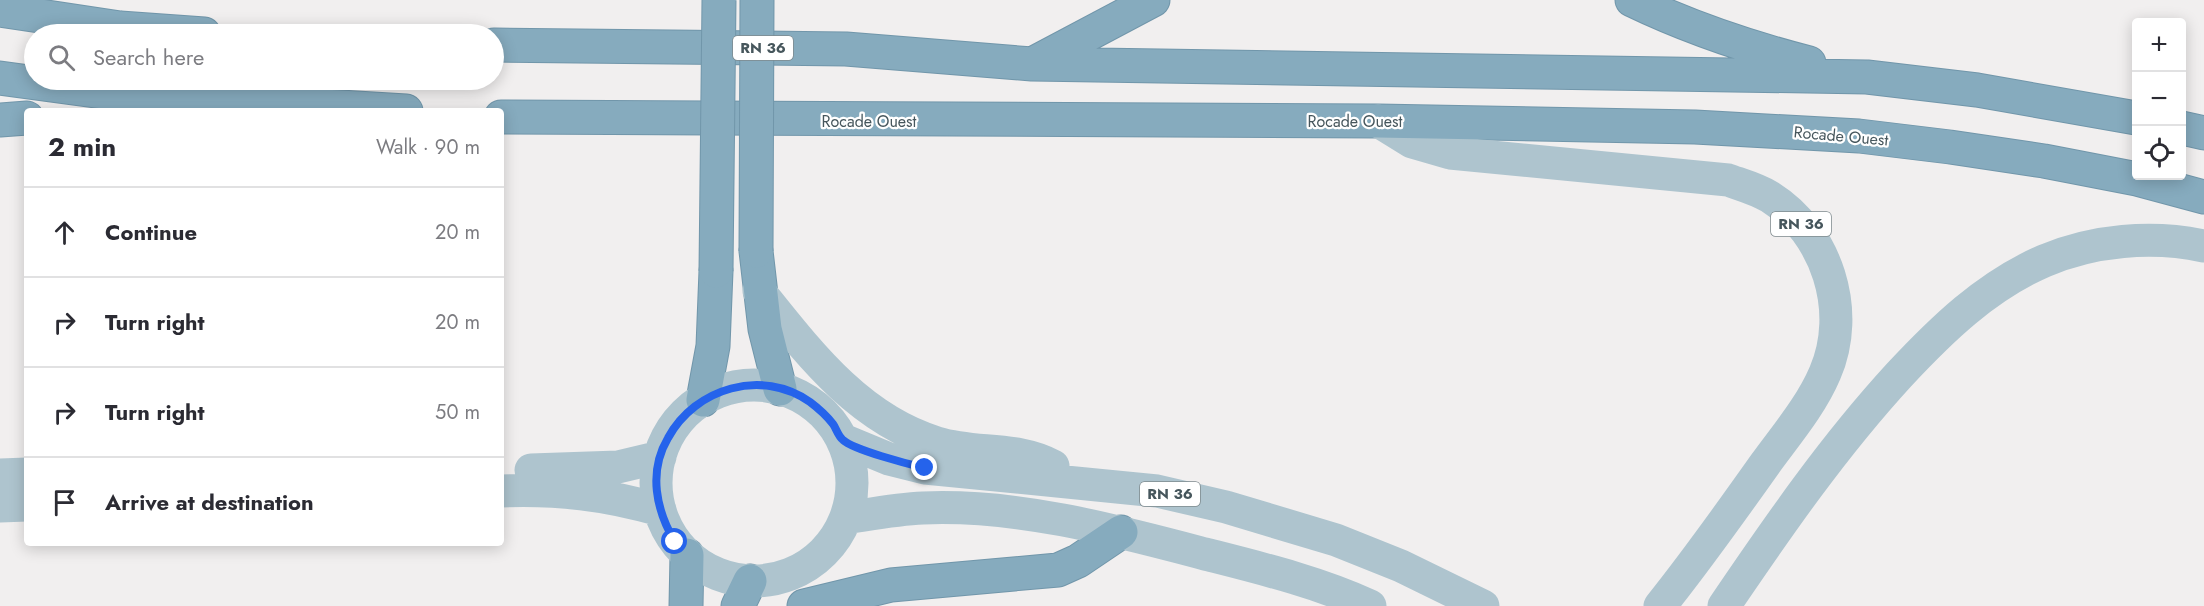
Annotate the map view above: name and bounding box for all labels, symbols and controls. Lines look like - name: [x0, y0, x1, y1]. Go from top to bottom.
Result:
- map controls: [2132, 18, 2186, 180]
- button: +: [2132, 18, 2186, 72]
- search box: [24, 24, 504, 90]
- road number: RN 36: [733, 36, 793, 60]
- icon: search: [45, 41, 78, 74]
- text: Search here: [93, 41, 204, 73]
- button: −: [2132, 72, 2186, 126]
- street label: Rocade Ouest: [822, 110, 917, 133]
- street label: Rocade Ouest: [1308, 110, 1403, 133]
- street label: Rocade Ouest: [1793, 120, 1889, 152]
- button: locate: [2132, 126, 2186, 180]
- text: 2 min: [48, 128, 116, 166]
- text: Walk · 90 m: [376, 133, 480, 162]
- road number: RN 36: [1771, 212, 1831, 236]
- icon: ahead: [48, 216, 81, 249]
- text: Continue: [105, 216, 197, 248]
- text: 20 m: [435, 218, 480, 247]
- icon: right: [48, 306, 81, 339]
- text: Turn right: [105, 306, 205, 338]
- text: 20 m: [435, 308, 480, 337]
- icon: right: [48, 396, 81, 429]
- text: Turn right: [105, 396, 205, 428]
- text: 50 m: [435, 398, 480, 427]
- route end: [911, 454, 937, 480]
- road number: RN 36: [1140, 482, 1200, 506]
- icon: arrive: [48, 486, 81, 519]
- text: Arrive at destination: [105, 486, 314, 518]
- route start: [661, 528, 687, 554]

